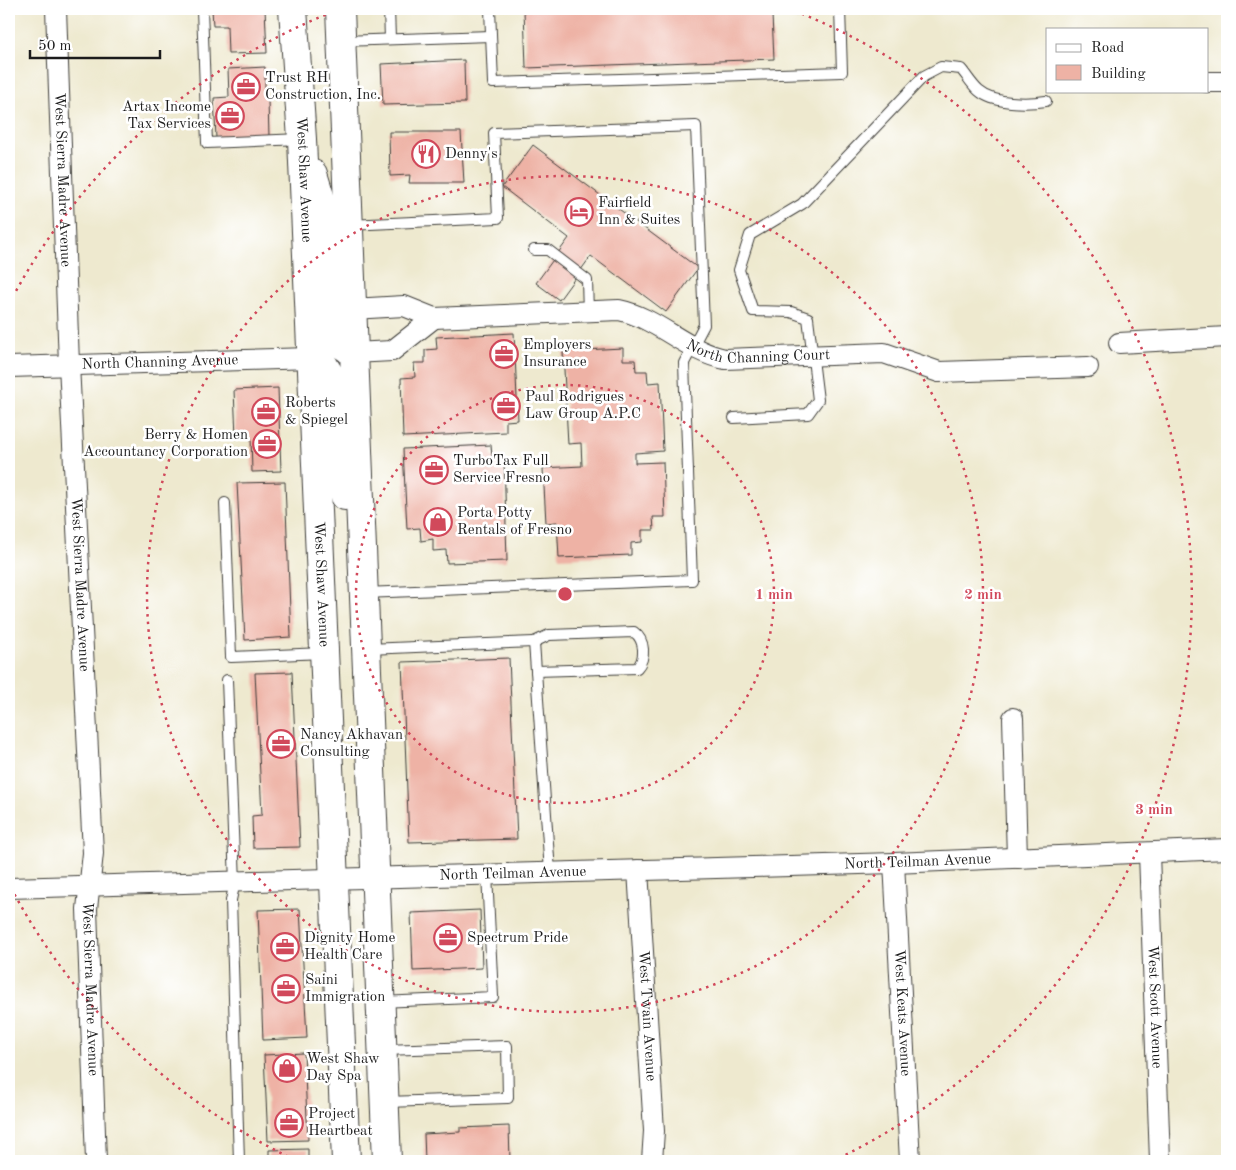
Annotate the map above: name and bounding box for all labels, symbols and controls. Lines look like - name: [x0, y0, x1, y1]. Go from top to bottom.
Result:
- scale bar: [30, 28, 160, 60]
- legend: [1046, 28, 1208, 92]
- text: 50 m: [38, 39, 72, 54]
- text: Road: [1091, 41, 1125, 56]
- text: Building: [1091, 67, 1146, 82]
- place label: Trust RH Construction, Inc.: [265, 71, 381, 103]
- office icon: Trust RH Construction, Inc.: [231, 72, 261, 102]
- street label: West Sierra Madre Avenue: [52, 92, 73, 267]
- place label: Artax Income Tax Services: [122, 100, 211, 132]
- office icon: Artax Income Tax Services: [215, 101, 245, 131]
- street label: West Shaw Avenue: [293, 116, 314, 243]
- restaurant icon: Denny's: [411, 139, 441, 169]
- place label: Denny's: [445, 147, 498, 162]
- place label: Fairfield Inn & Suites: [598, 196, 680, 228]
- hotel icon: Fairfield Inn & Suites: [564, 197, 594, 227]
- street label: North Channing Court: [684, 337, 830, 367]
- place label: Employers Insurance: [523, 338, 591, 370]
- office icon: Employers Insurance: [489, 339, 519, 369]
- street label: North Channing Avenue: [81, 353, 239, 372]
- place label: Paul Rodrigues Law Group A.P.C: [525, 390, 641, 422]
- office icon: Paul Rodrigues Law Group A.P.C: [491, 391, 521, 421]
- place label: Roberts & Spiegel: [285, 396, 348, 428]
- office icon: Roberts & Spiegel: [251, 397, 281, 427]
- place label: Berry & Homen Accountancy Corporation: [83, 428, 248, 460]
- office icon: Berry & Homen Accountancy Corporation: [252, 429, 282, 459]
- place label: TurboTax Full Service Fresno: [453, 454, 550, 486]
- office icon: TurboTax Full Service Fresno: [419, 455, 449, 485]
- street label: West Sierra Madre Avenue: [68, 497, 92, 672]
- place label: Porta Potty Rentals of Fresno: [457, 506, 572, 538]
- shop icon: Porta Potty Rentals of Fresno: [423, 507, 453, 537]
- street label: West Shaw Avenue: [311, 521, 331, 647]
- centre of rings: [556, 585, 574, 603]
- text: 1 min: [755, 588, 793, 603]
- text: 2 min: [964, 588, 1002, 603]
- place label: Nancy Akhavan Consulting: [300, 728, 403, 760]
- office icon: Nancy Akhavan Consulting: [266, 729, 296, 759]
- text: 3 min: [1135, 803, 1173, 818]
- street label: North Teilman Avenue: [844, 851, 991, 872]
- street label: North Teilman Avenue: [439, 864, 587, 883]
- street label: West Sierra Madre Avenue: [79, 901, 100, 1076]
- office icon: Spectrum Pride: [433, 923, 463, 953]
- place label: Dignity Home Health Care: [304, 931, 396, 963]
- place label: Spectrum Pride: [467, 931, 568, 946]
- office icon: Dignity Home Health Care: [270, 932, 300, 962]
- street label: West Scott Avenue: [1145, 945, 1164, 1069]
- street label: West Keats Avenue: [891, 949, 913, 1077]
- street label: West Twain Avenue: [635, 950, 658, 1082]
- place label: Saini Immigration: [305, 973, 385, 1005]
- office icon: Saini Immigration: [271, 974, 301, 1004]
- place label: West Shaw Day Spa: [306, 1052, 380, 1084]
- shop icon: West Shaw Day Spa: [272, 1053, 302, 1083]
- place label: Project Heartbeat: [308, 1107, 373, 1139]
- office icon: Project Heartbeat: [274, 1108, 304, 1138]

